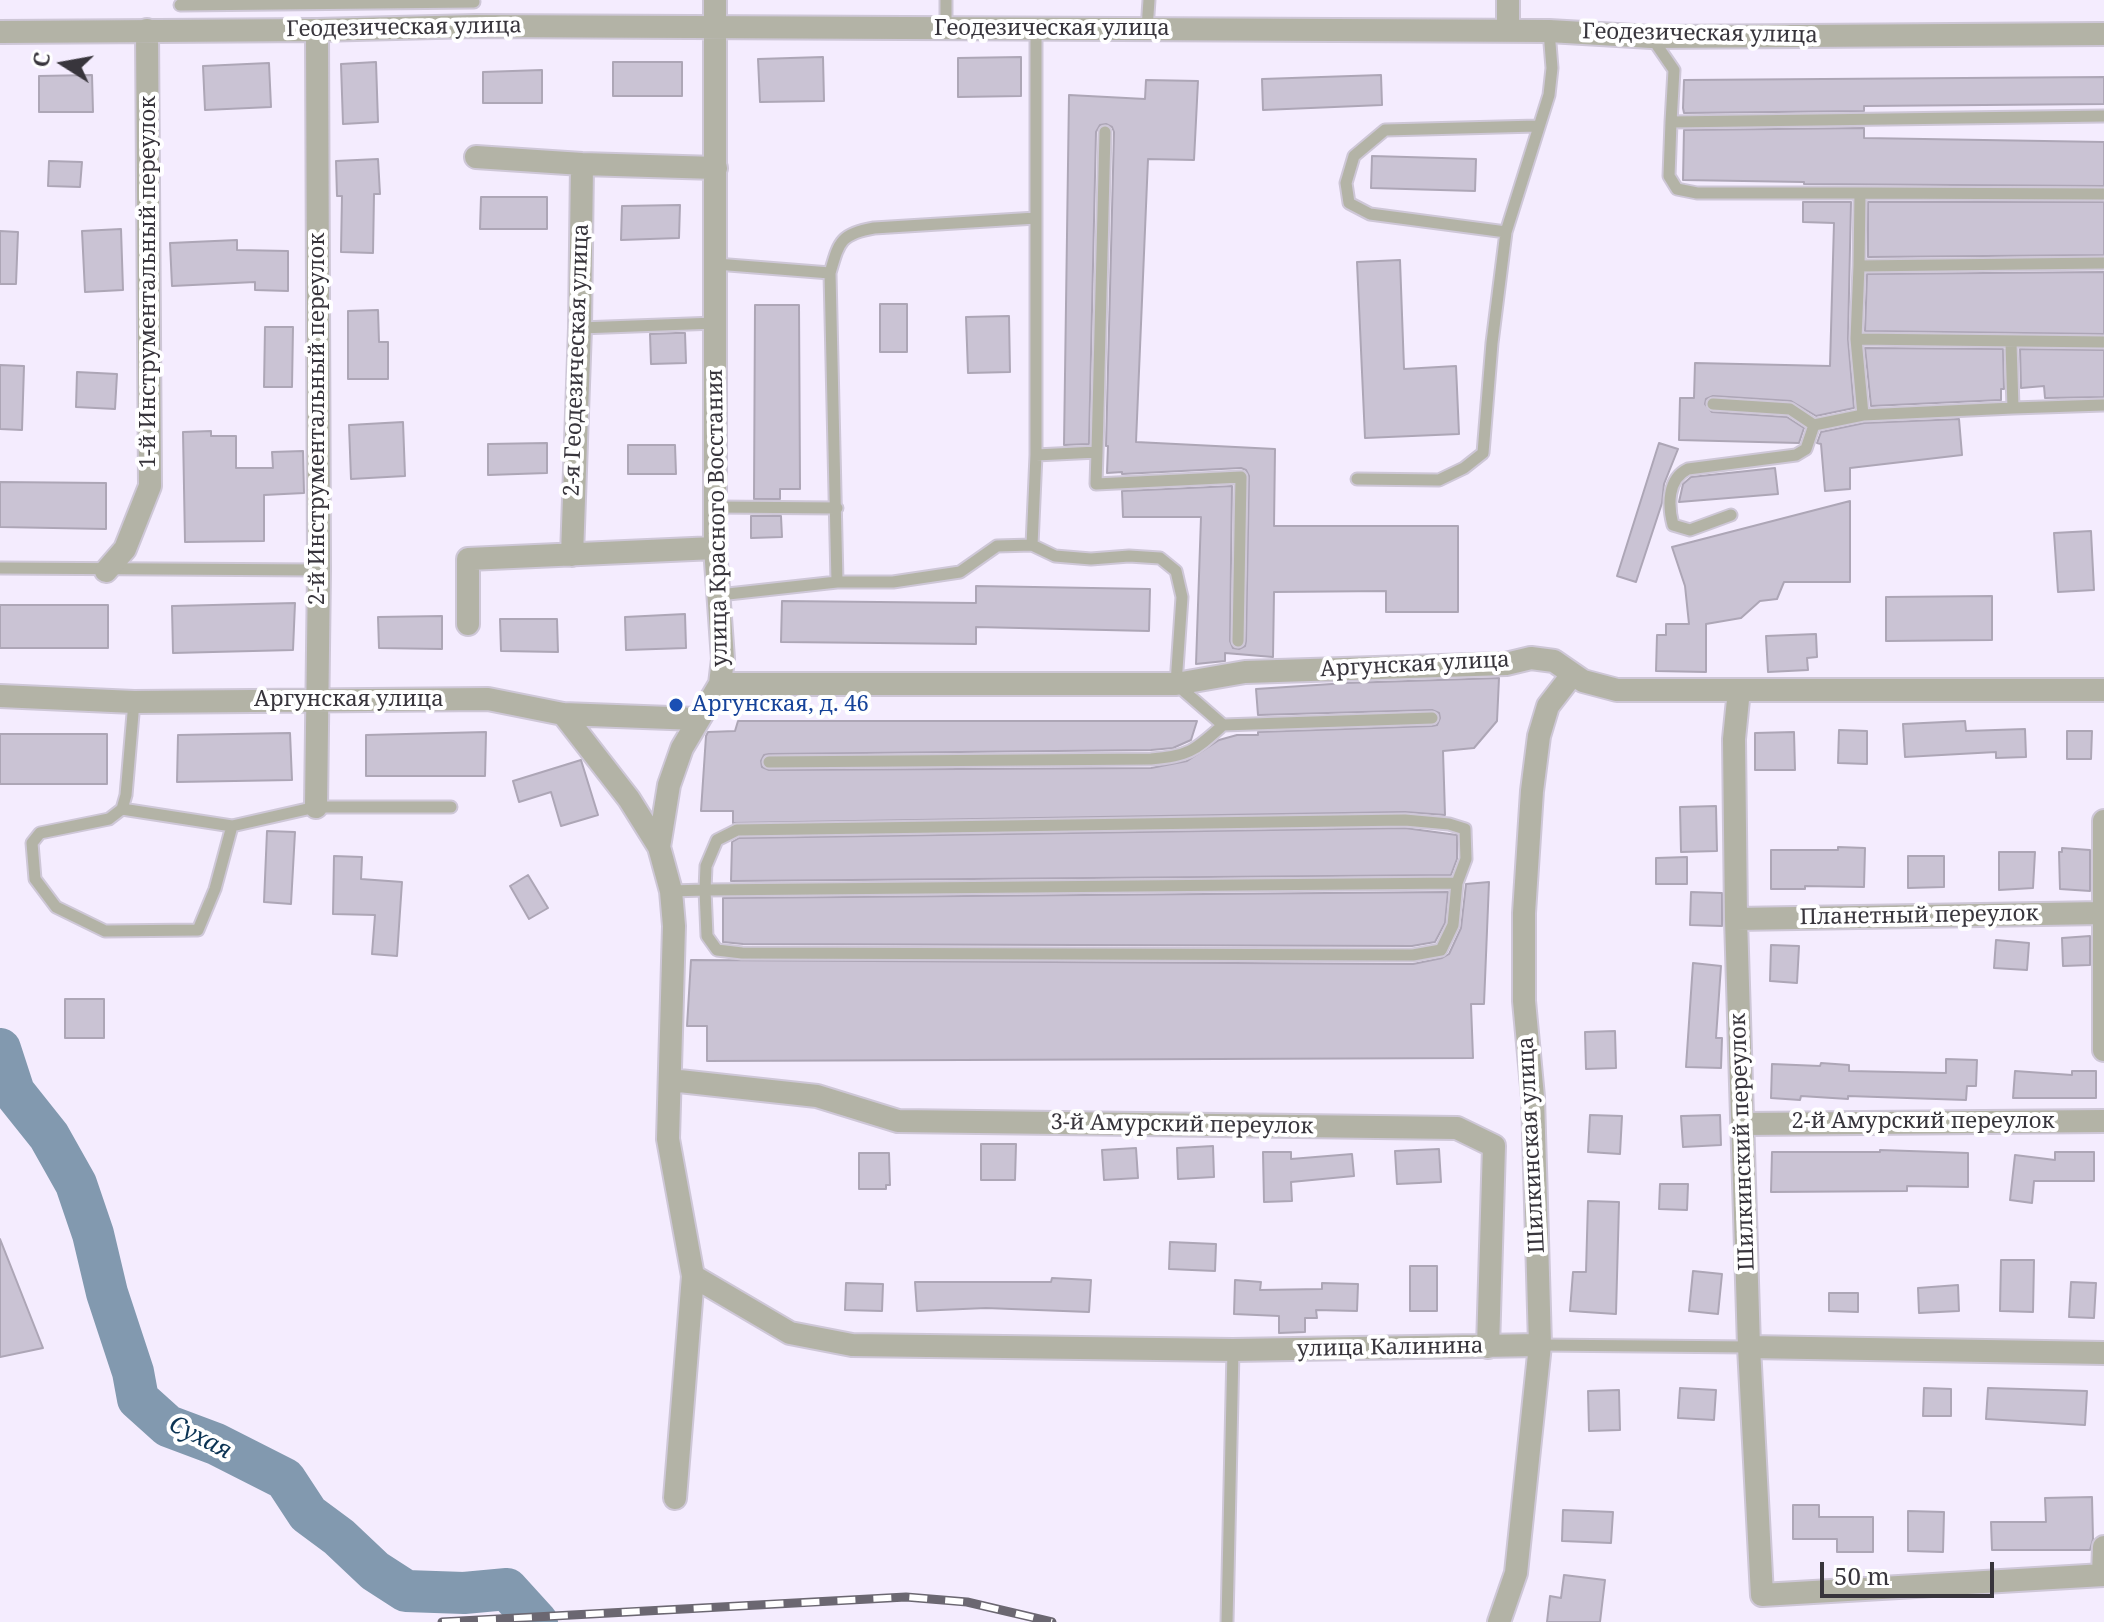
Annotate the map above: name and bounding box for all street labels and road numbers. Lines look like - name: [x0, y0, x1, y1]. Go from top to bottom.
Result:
- street label: Геодезическая улица: [286, 13, 522, 43]
- street label: Геодезическая улица: [934, 16, 1170, 42]
- street label: Геодезическая улица: [1582, 19, 1818, 49]
- street label: 1-й Инструментальный переулок: [136, 96, 162, 468]
- street label: 2-я Геодезическая улица: [559, 223, 595, 497]
- street label: 2-й Инструментальный переулок: [305, 233, 331, 605]
- street label: улица Красного Восстания: [702, 369, 734, 667]
- street label: Аргунская улица: [1320, 647, 1510, 683]
- street label: Аргунская улица: [254, 687, 444, 713]
- street label: Планетный переулок: [1799, 901, 2039, 931]
- street label: Шилкинский переулок: [1725, 1013, 1761, 1271]
- street label: Шилкинская улица: [1513, 1036, 1551, 1254]
- street label: 2-й Амурский переулок: [1792, 1109, 2054, 1135]
- street label: 3-й Амурский переулок: [1050, 1110, 1314, 1140]
- street label: улица Калинина: [1296, 1333, 1484, 1363]

